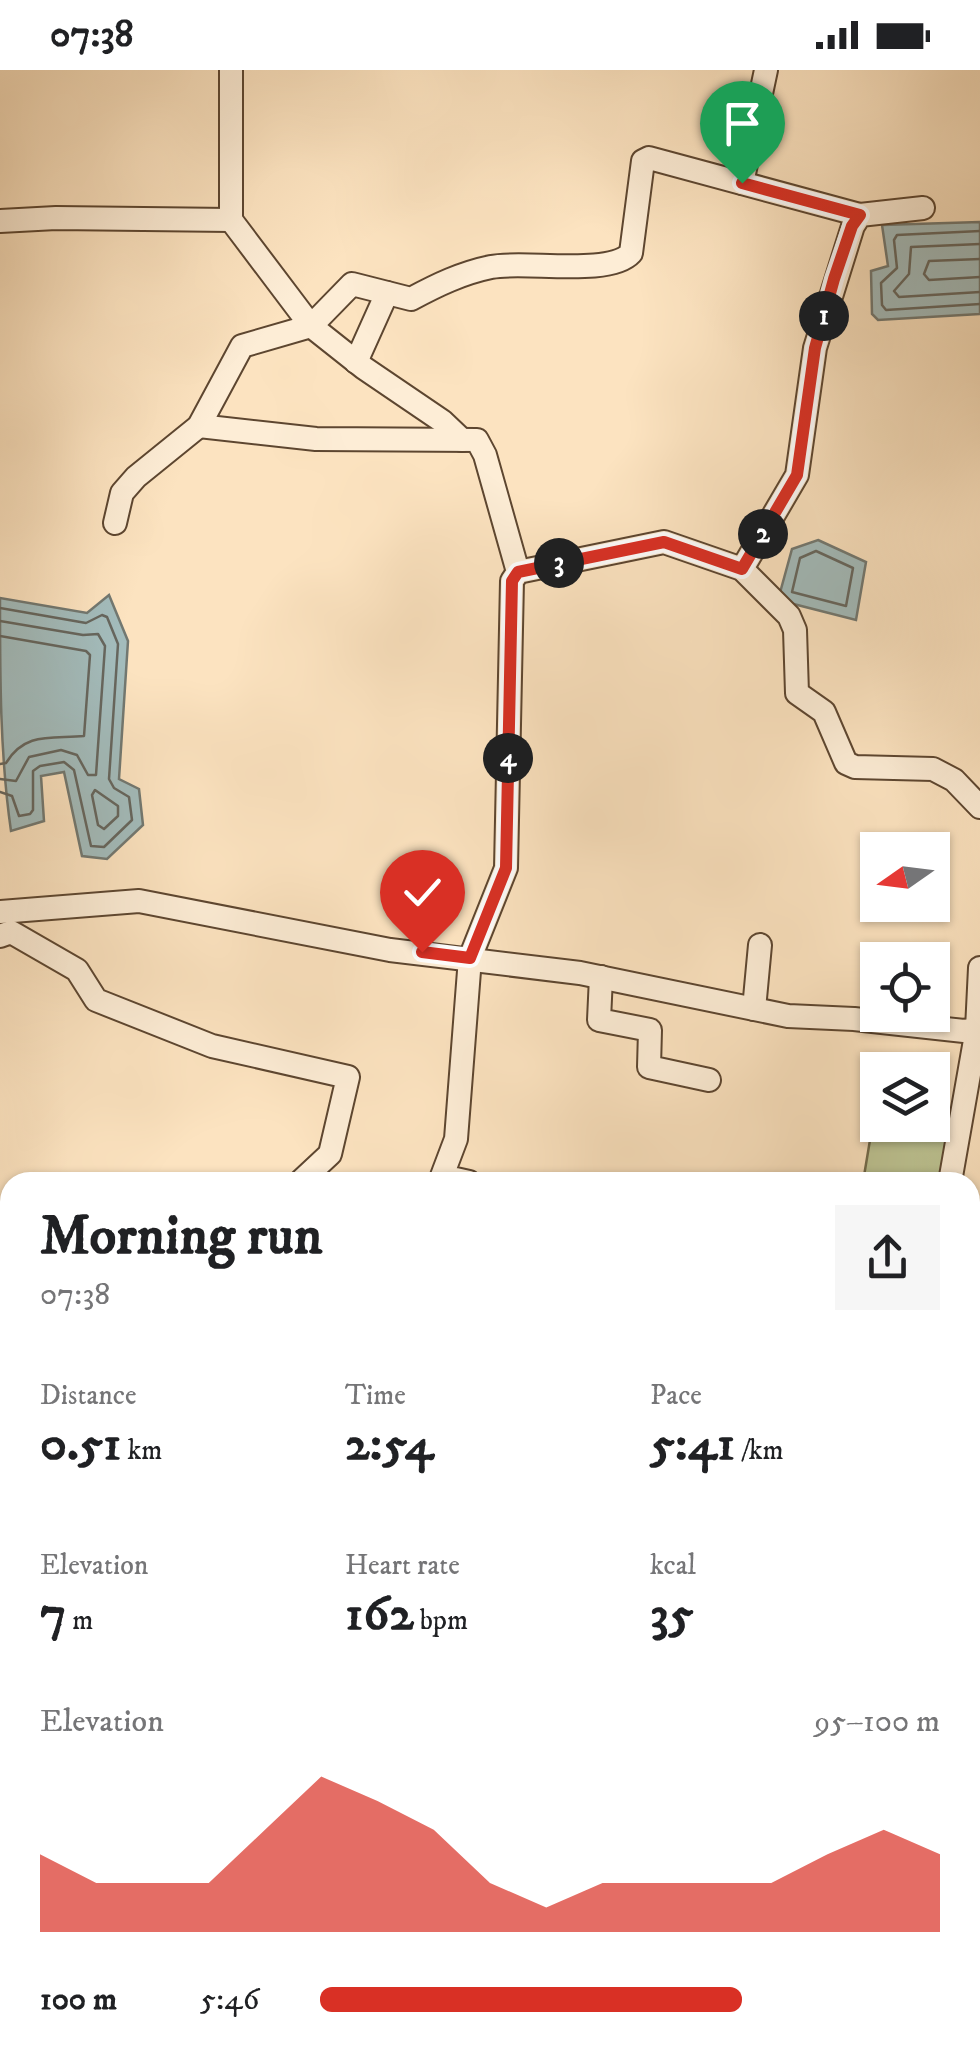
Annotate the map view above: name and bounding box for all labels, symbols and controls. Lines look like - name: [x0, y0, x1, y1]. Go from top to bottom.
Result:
- text: 07:38: [50, 11, 134, 59]
- pin: [700, 81, 785, 184]
- icon: arrive: [715, 96, 770, 151]
- pin: 1: [799, 291, 849, 341]
- text: 1: [819, 298, 829, 333]
- pin: 2: [738, 509, 788, 559]
- text: 2: [756, 516, 770, 551]
- pin: 3: [534, 538, 584, 588]
- text: 3: [554, 545, 564, 580]
- pin: 4: [483, 733, 533, 783]
- text: 4: [500, 740, 516, 775]
- north arrow: [860, 832, 950, 922]
- map controls: [860, 832, 950, 1142]
- pin: [380, 850, 465, 953]
- icon: check: [395, 865, 450, 920]
- button: locate: [860, 942, 950, 1032]
- button: layers: [860, 1052, 950, 1142]
- text: Morning run: [40, 1203, 322, 1272]
- button: share: [835, 1205, 940, 1310]
- text: 07:38: [40, 1275, 110, 1315]
- text: Distance: [40, 1378, 136, 1413]
- text: Time: [345, 1378, 406, 1413]
- text: Pace: [650, 1378, 702, 1413]
- text: 0.51: [40, 1413, 121, 1476]
- text: 2:54: [345, 1413, 434, 1476]
- text: 5:41: [650, 1413, 735, 1476]
- text: km: [121, 1433, 162, 1468]
- text: /km: [735, 1433, 784, 1468]
- text: Elevation: [40, 1548, 148, 1583]
- text: Heart rate: [345, 1548, 460, 1583]
- text: kcal: [650, 1548, 696, 1583]
- text: 7: [40, 1583, 66, 1646]
- text: 162: [345, 1583, 414, 1646]
- text: 35: [650, 1583, 694, 1646]
- text: m: [66, 1603, 93, 1638]
- text: bpm: [414, 1603, 468, 1638]
- text: Elevation: [40, 1702, 164, 1742]
- text: 95–100 m: [814, 1702, 940, 1742]
- text: 100 m: [40, 1980, 117, 2020]
- text: 5:46: [200, 1980, 259, 2020]

